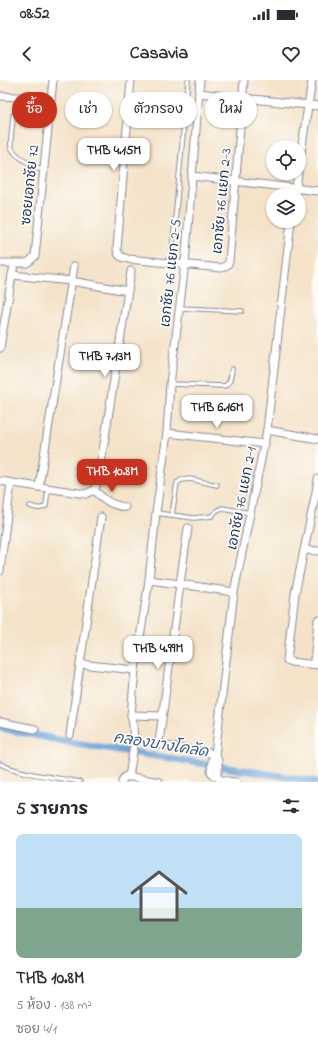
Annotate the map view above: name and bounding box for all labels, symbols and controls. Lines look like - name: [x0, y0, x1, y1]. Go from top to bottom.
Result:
- text: 08:52: [20, 3, 49, 25]
- text: Casavia: [130, 41, 188, 67]
- icon: back: [16, 43, 38, 65]
- icon: heart: [280, 43, 302, 65]
- chip: ซื้อ: [12, 92, 57, 128]
- chip: เช่า: [65, 92, 112, 128]
- chip: ตัวกรอง: [120, 92, 197, 128]
- chip: ใหม่: [205, 92, 257, 128]
- pin: THB 4.15M: [68, 138, 160, 172]
- map controls: [266, 140, 306, 228]
- button: locate: [266, 140, 306, 180]
- text: THB 4.15M: [87, 141, 141, 160]
- street label: ซอยเอกชัย 72: [16, 144, 45, 227]
- street label: เอกชัย 76 แยก 2-3: [207, 147, 238, 255]
- button: layers: [266, 188, 306, 228]
- street label: เอกชัย 76 แยก 2-5: [155, 218, 188, 328]
- pin: THB 7.13M: [59, 344, 151, 378]
- text: THB 7.13M: [79, 347, 131, 366]
- pin: THB 6.16M: [171, 395, 263, 429]
- text: THB 6.16M: [190, 398, 244, 417]
- street label: เอกชัย 76 แยก 2-1: [222, 444, 263, 552]
- pin: THB 10.8M: [66, 459, 158, 493]
- text: THB 10.8M: [86, 462, 138, 481]
- pin: THB 4.99M: [112, 636, 204, 670]
- text: THB 4.99M: [133, 639, 183, 658]
- water label: คลองบางโคลัด: [112, 727, 210, 763]
- icon: filters: [280, 795, 302, 817]
- text: 5 รายการ: [16, 797, 88, 822]
- icon: home: [123, 860, 195, 932]
- text: THB 10.8M: [16, 966, 84, 991]
- text: 5 ห้อง · 138 m²: [16, 996, 92, 1015]
- text: ซอย 4/1: [16, 1020, 57, 1039]

